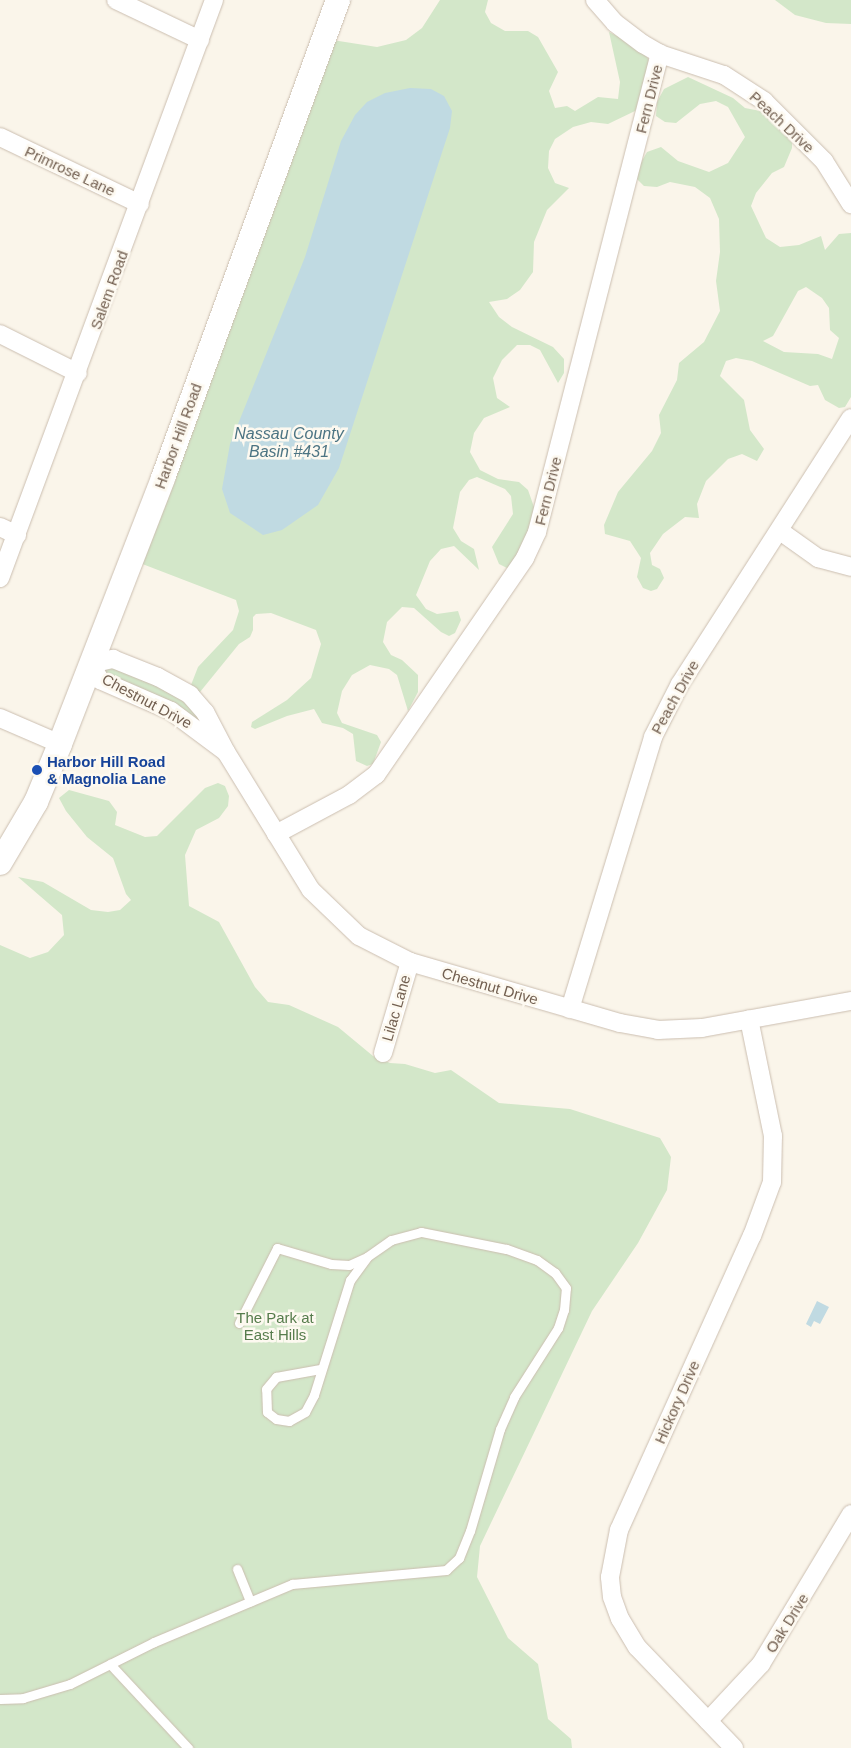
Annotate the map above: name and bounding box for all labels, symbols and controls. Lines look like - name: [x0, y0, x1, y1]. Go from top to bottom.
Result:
- street label: Fern Drive: [632, 63, 666, 135]
- street label: Peach Drive: [746, 88, 818, 156]
- street label: Primrose Lane: [22, 142, 118, 200]
- street label: Salem Road: [86, 248, 132, 332]
- street label: Harbor Hill Road: [151, 381, 205, 491]
- water label: Nassau County Basin #431: [234, 424, 344, 462]
- street label: Fern Drive: [531, 455, 565, 527]
- street label: Peach Drive: [647, 657, 703, 737]
- street label: Chestnut Drive: [99, 670, 195, 732]
- place label: Harbor Hill Road & Magnolia Lane: [47, 752, 166, 787]
- marker: Harbor Hill Road & Magnolia Lane: [31, 764, 43, 776]
- street label: Chestnut Drive: [440, 964, 540, 1008]
- street label: Lilac Lane: [378, 973, 414, 1043]
- park label: The Park at East Hills: [236, 1308, 314, 1343]
- street label: Hickory Drive: [651, 1358, 703, 1446]
- street label: Oak Drive: [762, 1590, 812, 1656]

